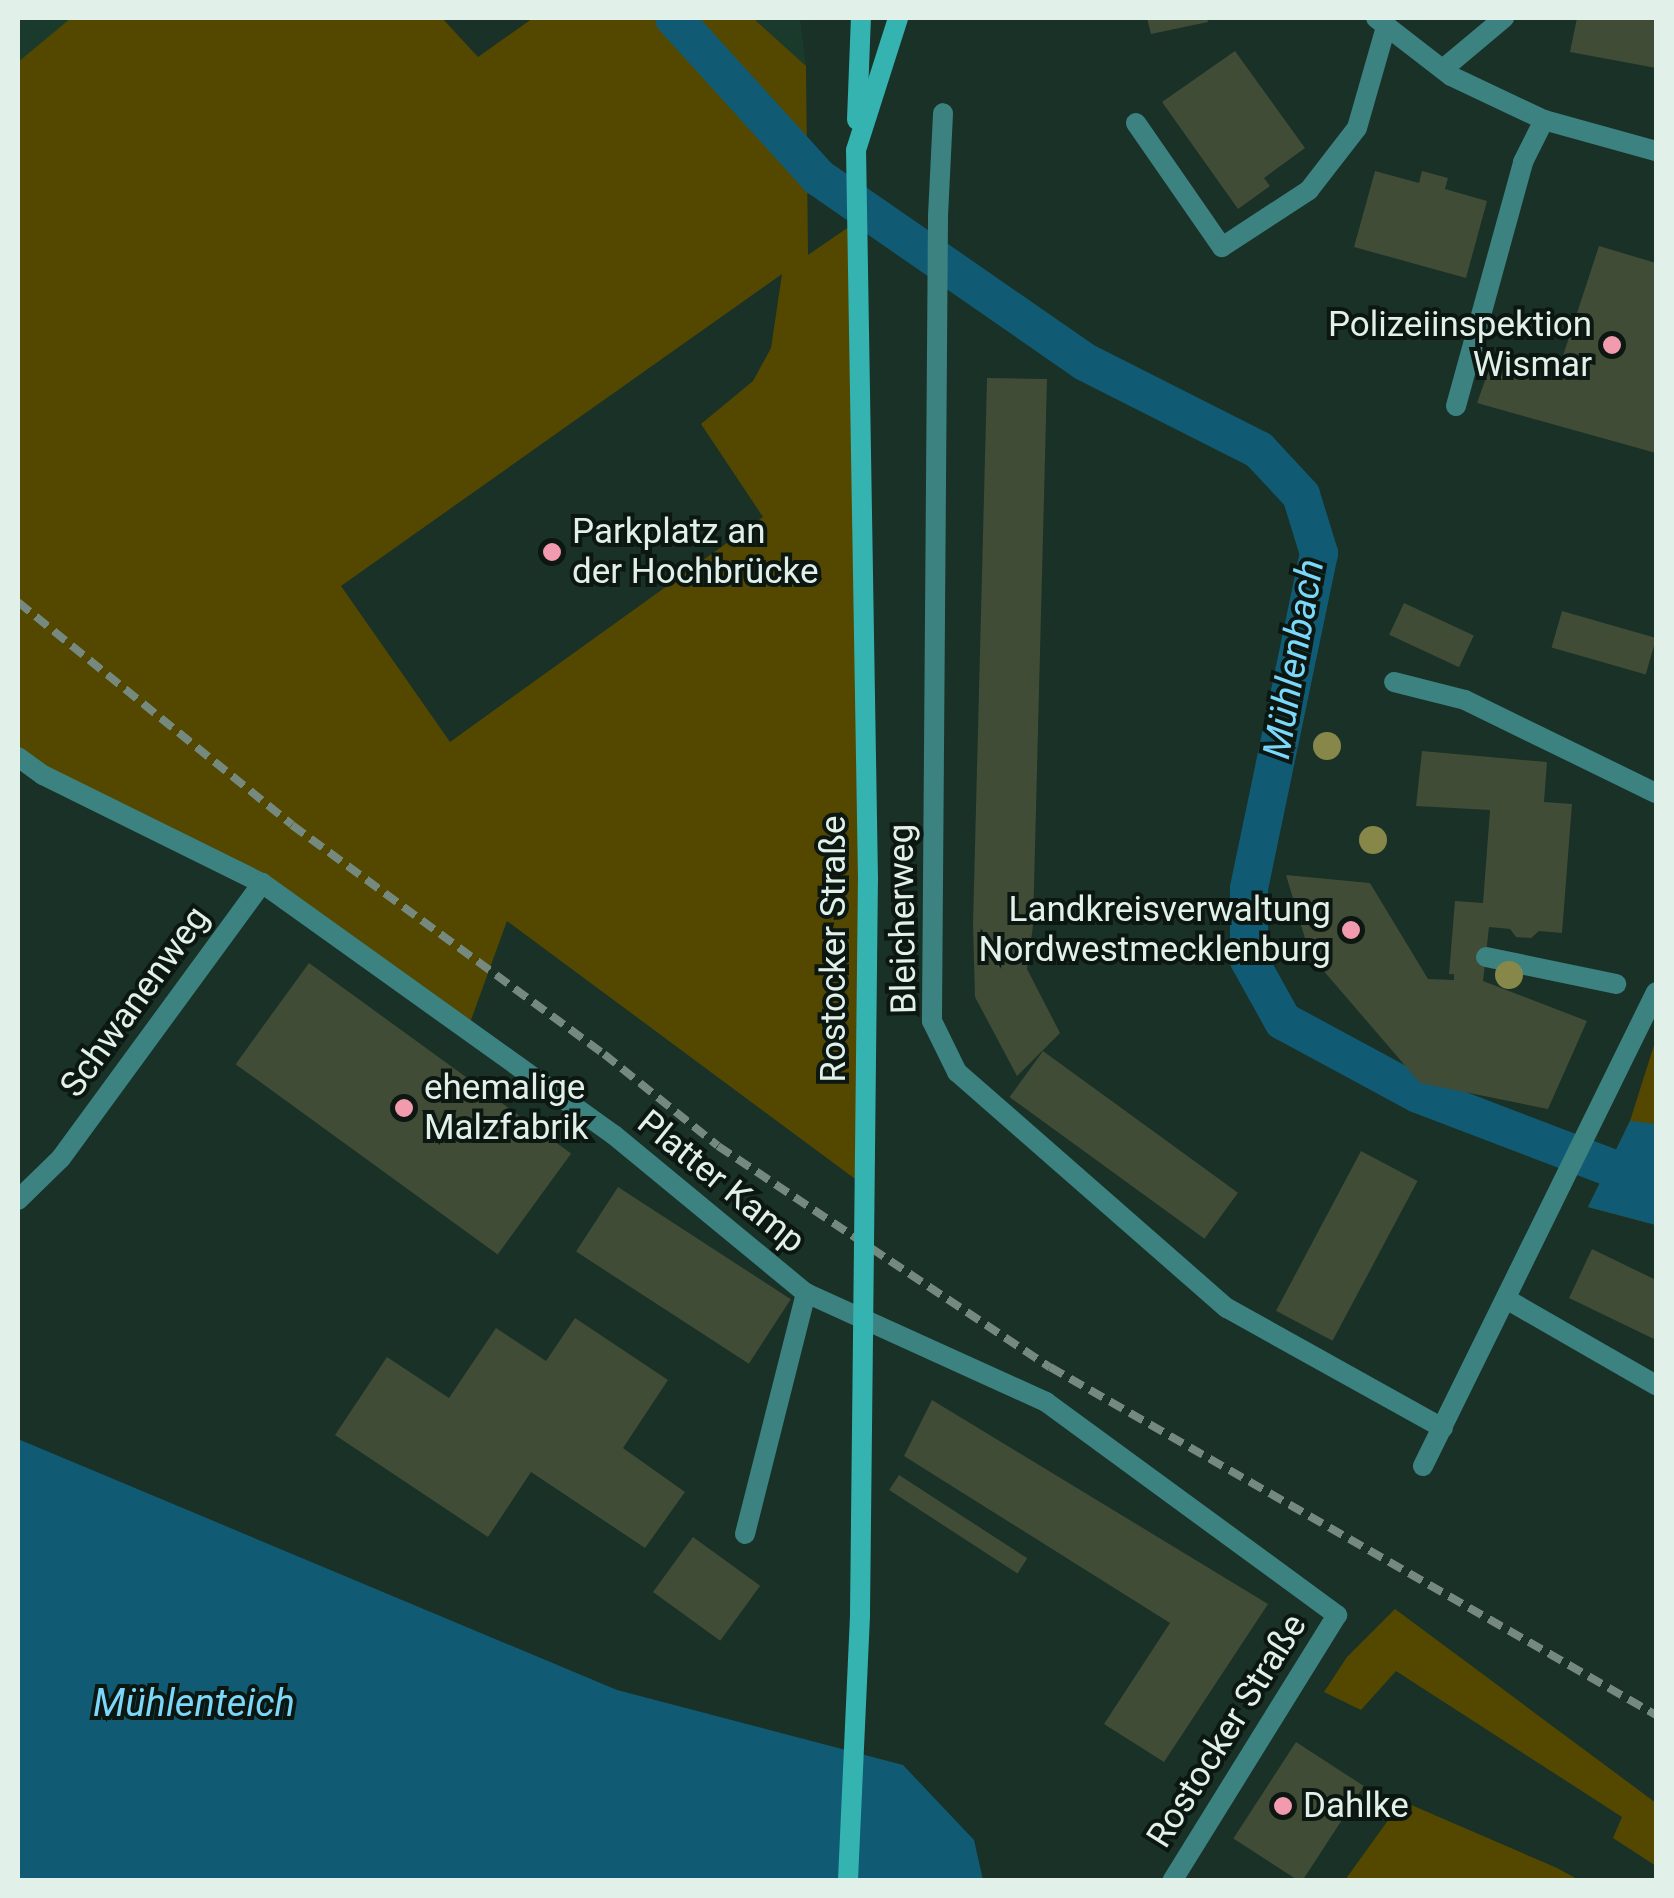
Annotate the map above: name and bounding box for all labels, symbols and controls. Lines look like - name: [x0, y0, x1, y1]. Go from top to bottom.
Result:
- place label: Polizeiinspektion Wismar: [1328, 304, 1592, 386]
- marker: Polizeiinspektion Wismar: [1601, 334, 1623, 356]
- place label: Parkplatz an der Hochbrücke: [572, 511, 818, 593]
- marker: Parkplatz an der Hochbrücke: [541, 541, 563, 563]
- water label: Mühlenbach: [1254, 556, 1334, 762]
- street label: Rostocker Straße: [813, 815, 855, 1083]
- street label: Bleicherweg: [880, 824, 926, 1014]
- place label: Landkreisverwaltung Nordwestmecklenburg: [979, 889, 1331, 971]
- street label: Schwanenweg: [52, 898, 218, 1106]
- marker: Landkreisverwaltung Nordwestmecklenburg: [1340, 919, 1362, 941]
- place label: ehemalige Malzfabrik: [424, 1067, 588, 1149]
- marker: ehemalige Malzfabrik: [393, 1097, 415, 1119]
- street label: Platter Kamp: [629, 1102, 813, 1262]
- street label: Rostocker Straße: [1138, 1607, 1316, 1855]
- water label: Mühlenteich: [93, 1681, 295, 1727]
- place label: Dahlke: [1303, 1785, 1409, 1827]
- marker: Dahlke: [1272, 1795, 1294, 1817]

